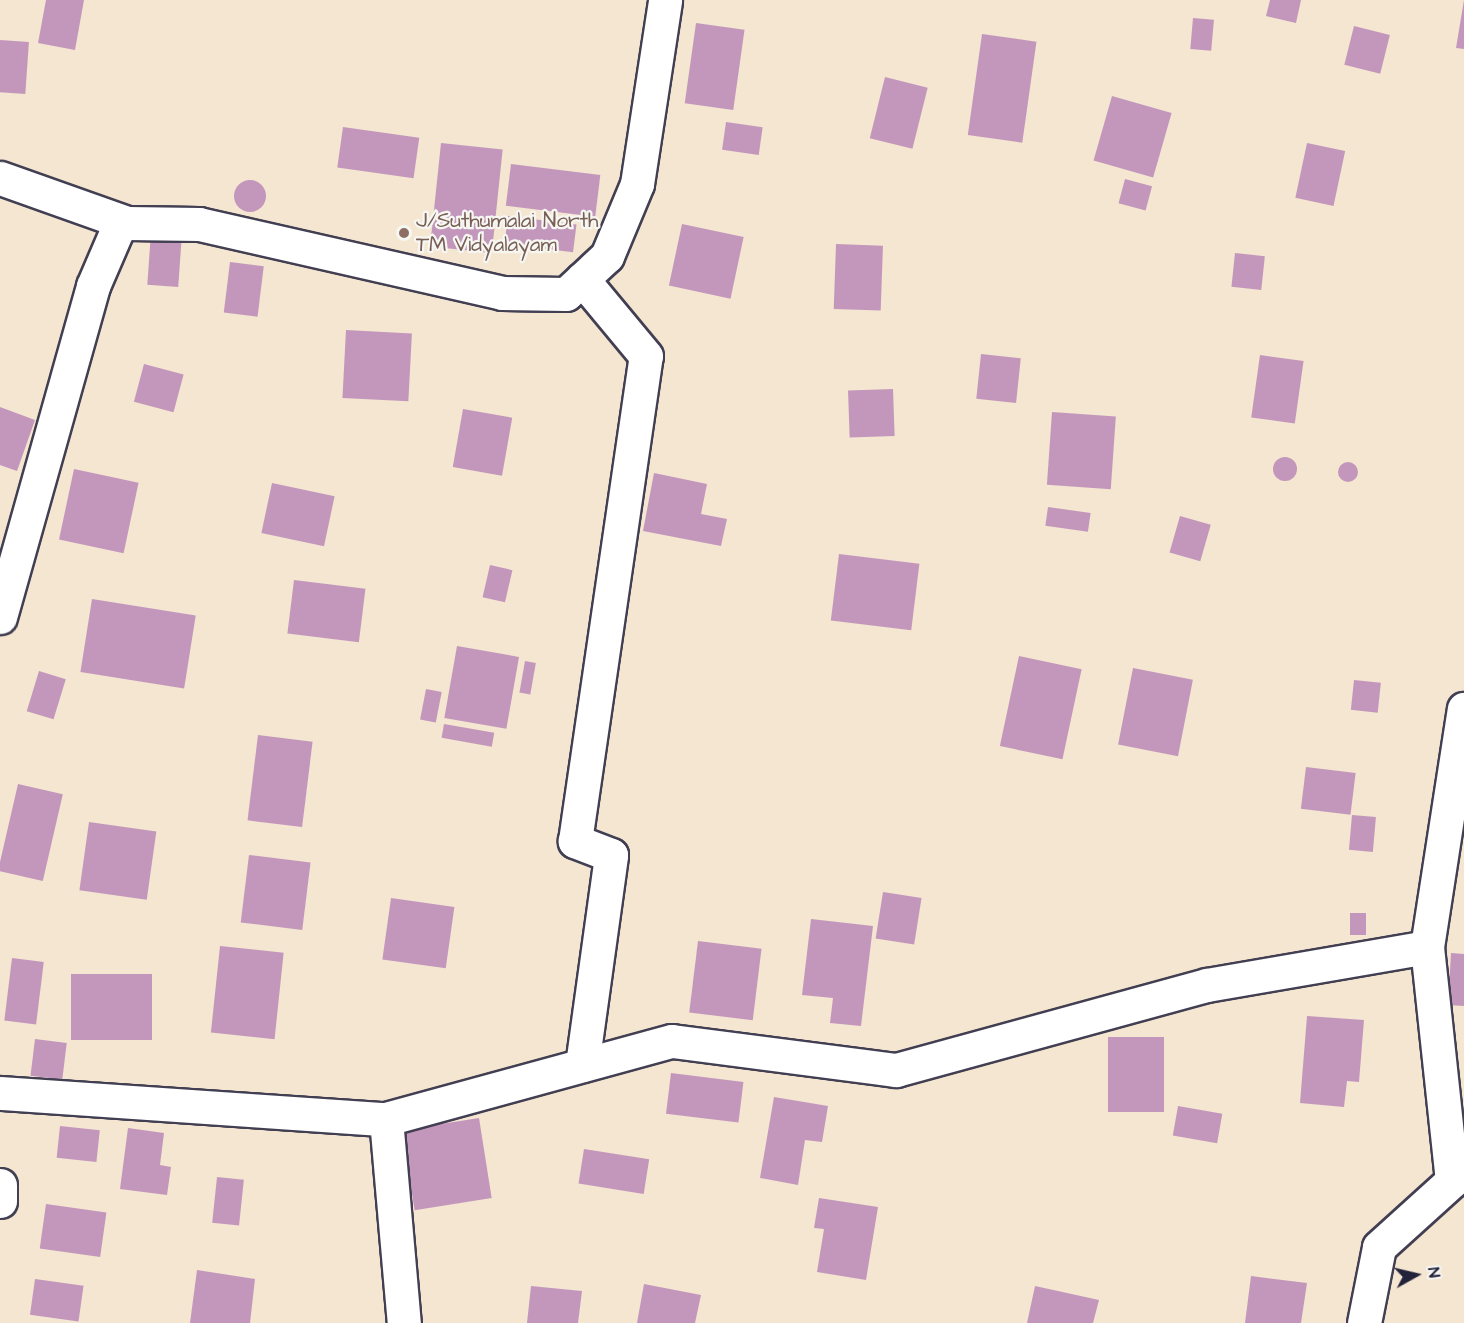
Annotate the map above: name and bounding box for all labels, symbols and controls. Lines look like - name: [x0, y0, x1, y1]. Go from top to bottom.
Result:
- place label: J/Suthumalai North TM Vidyalayam: [416, 208, 598, 258]
- marker: J/Suthumalai North TM Vidyalayam: [397, 226, 411, 240]
- north arrow: [1386, 1245, 1446, 1305]
- text: N: [1422, 1266, 1445, 1279]

